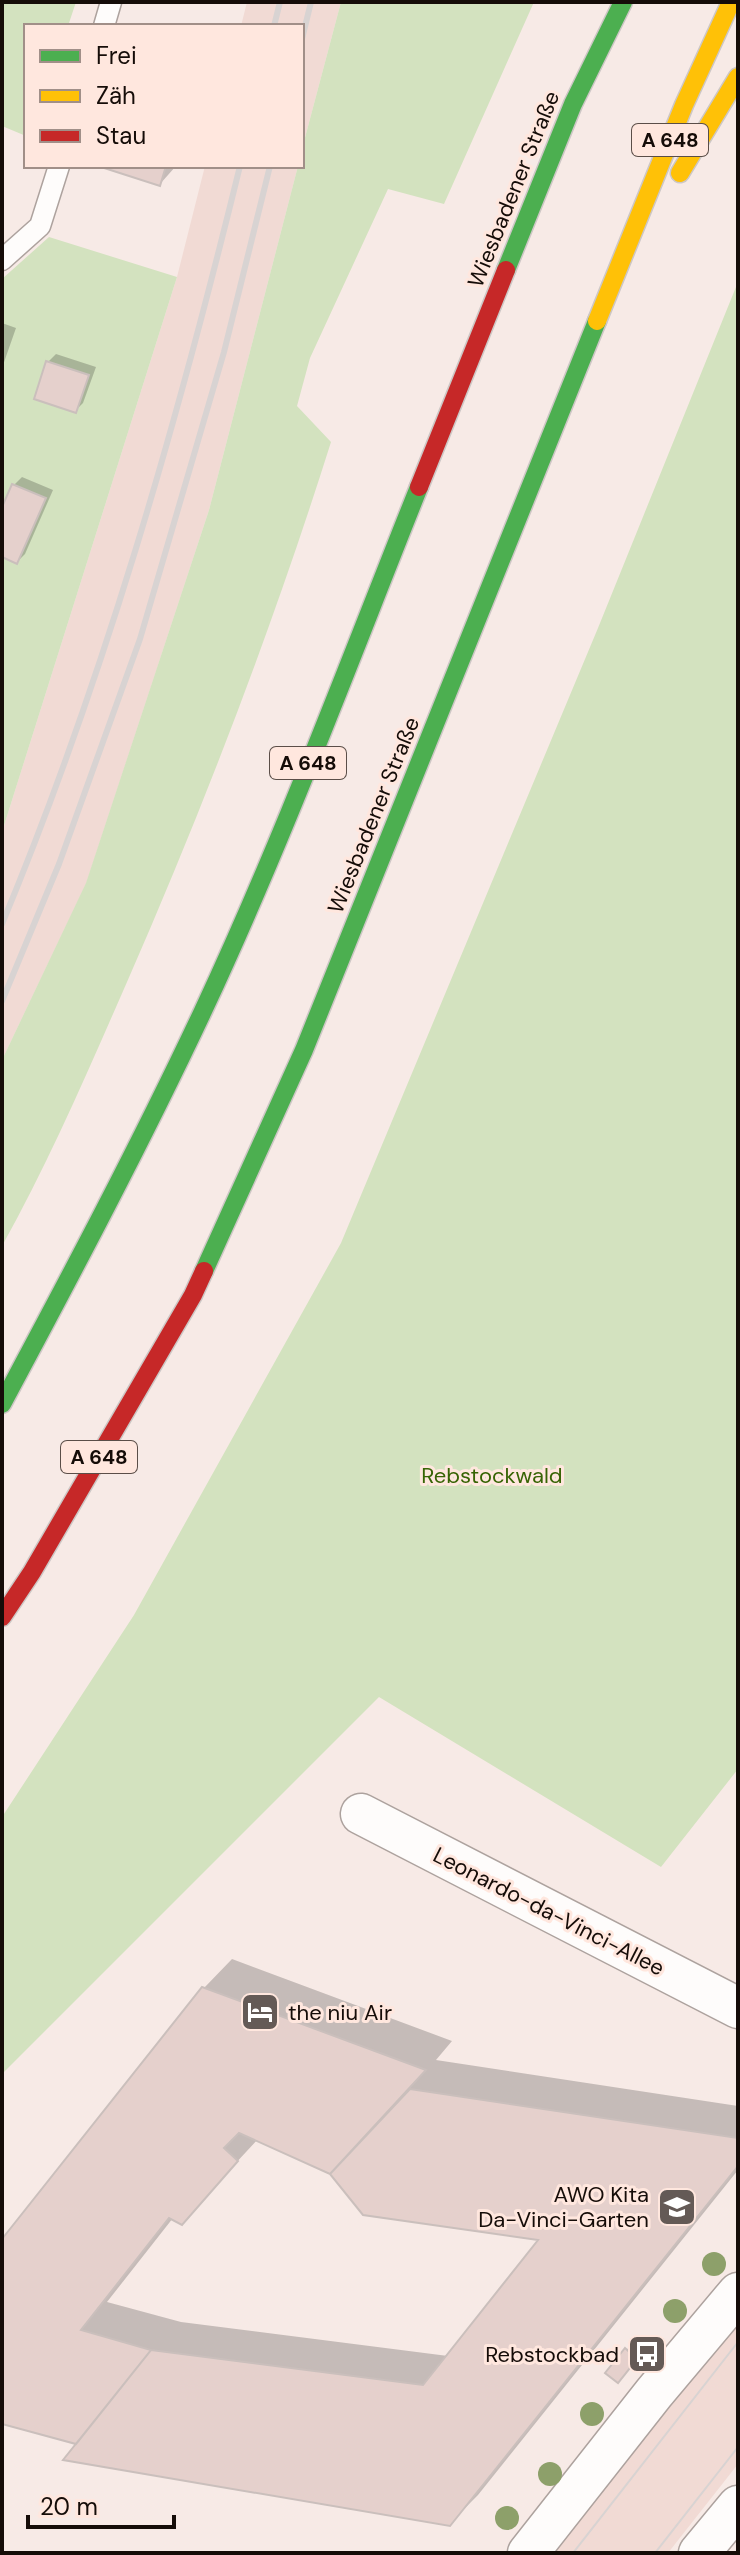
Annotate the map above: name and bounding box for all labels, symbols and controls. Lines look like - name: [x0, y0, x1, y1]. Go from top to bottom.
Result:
- legend: [24, 24, 304, 168]
- text: Frei: [96, 40, 137, 71]
- text: Zäh: [96, 80, 136, 111]
- street label: Wiesbadener Straße: [461, 87, 566, 292]
- text: Stau: [96, 120, 146, 151]
- road number: A 648: [632, 124, 708, 156]
- street label: Wiesbadener Straße: [321, 713, 426, 918]
- road number: A 648: [270, 747, 346, 779]
- road number: A 648: [61, 1441, 137, 1473]
- park label: Rebstockwald: [421, 1461, 563, 1490]
- street label: Leonardo-da-Vinci-Allee: [428, 1840, 669, 1982]
- hotel icon: the niu Air: [239, 1991, 281, 2033]
- place label: the niu Air: [288, 1998, 392, 2027]
- place label: AWO Kita Da-Vinci-Garten: [478, 2180, 649, 2234]
- school or university icon: AWO Kita Da-Vinci-Garten: [656, 2186, 698, 2228]
- bus stop icon: Rebstockbad: [626, 2333, 668, 2375]
- place label: Rebstockbad: [485, 2340, 619, 2369]
- scale bar: [28, 2479, 174, 2529]
- text: 20 m: [40, 2491, 98, 2522]

